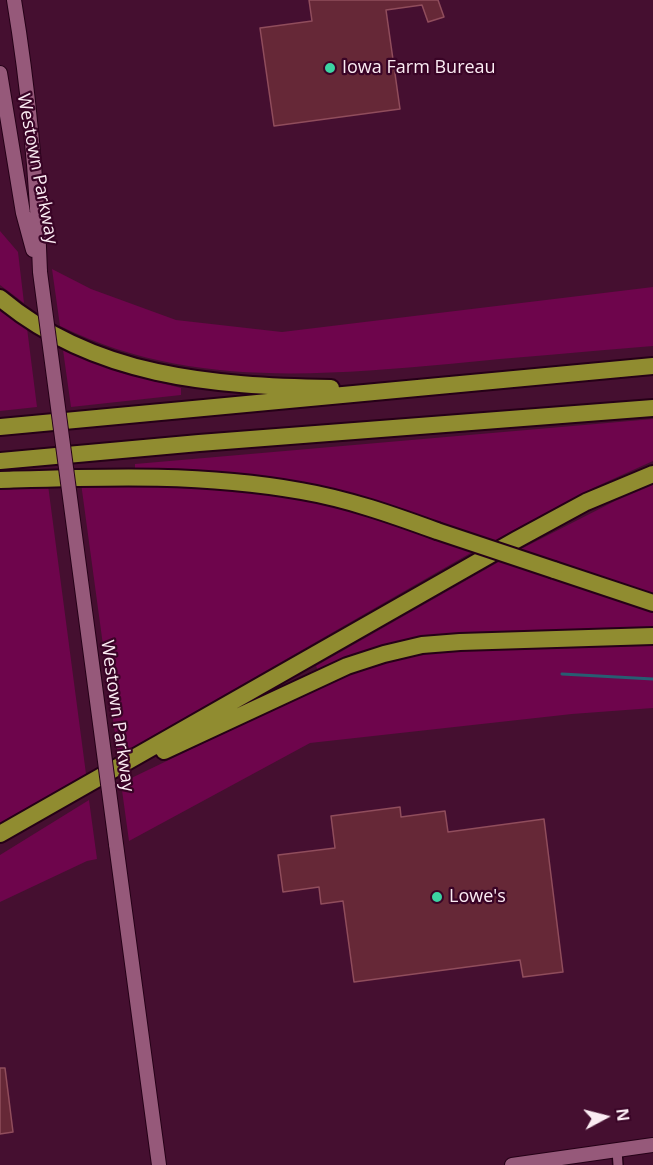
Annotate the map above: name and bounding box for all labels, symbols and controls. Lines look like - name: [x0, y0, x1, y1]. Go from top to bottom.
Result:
- place label: Iowa Farm Bureau: [342, 57, 496, 79]
- marker: Iowa Farm Bureau: [323, 61, 337, 75]
- street label: Westown Parkway: [12, 92, 62, 246]
- street label: Westown Parkway: [96, 639, 138, 793]
- place label: Lowe's: [449, 886, 506, 908]
- marker: Lowe's: [430, 890, 444, 904]
- north arrow: [575, 1087, 635, 1147]
- text: N: [611, 1107, 635, 1123]

